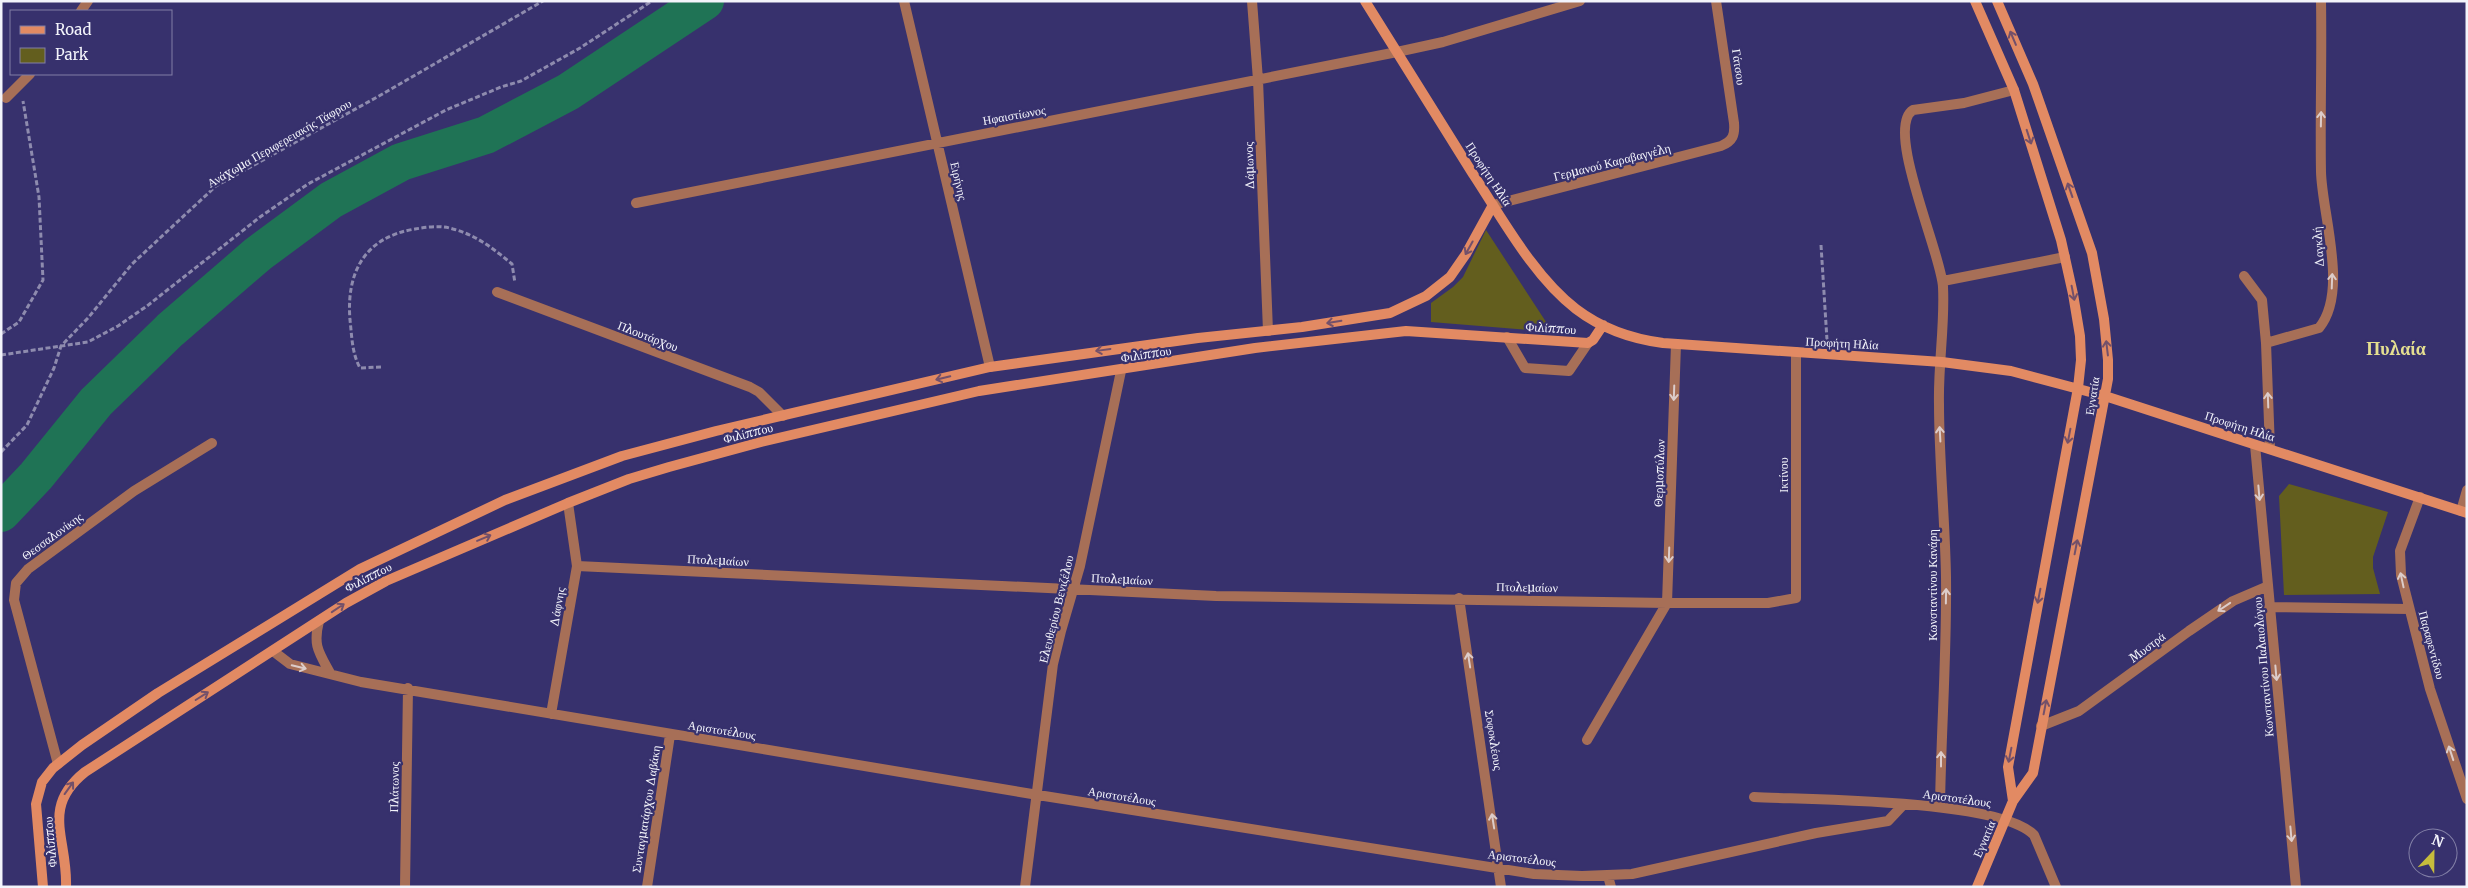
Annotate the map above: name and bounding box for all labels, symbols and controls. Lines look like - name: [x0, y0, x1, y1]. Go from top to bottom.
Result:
- legend: [10, 10, 172, 75]
- text: Road: [55, 20, 91, 39]
- one-way arrow: [2008, 31, 2018, 46]
- text: Park: [55, 45, 89, 64]
- street label: Γάτσου: [1729, 48, 1749, 86]
- street label: Ανάχωμα Περιφερειακής Τάφρου: [204, 95, 354, 191]
- street label: Ηφαιστίωνος: [981, 102, 1047, 128]
- one-way arrow: [2316, 111, 2326, 128]
- one-way arrow: [2025, 129, 2034, 144]
- street label: Προφήτη Ηλία: [1463, 139, 1516, 209]
- street label: Γερμανού Καραβαγγέλη: [1552, 140, 1672, 184]
- street label: Δάμωνος: [1241, 141, 1257, 190]
- street label: Ειρήνης: [947, 160, 971, 202]
- one-way arrow: [2065, 183, 2074, 199]
- street label: Δαγκλή: [2309, 226, 2327, 268]
- one-way arrow: [1464, 240, 1474, 254]
- one-way arrow: [2327, 273, 2336, 289]
- one-way arrow: [2069, 285, 2078, 301]
- one-way arrow: [1326, 317, 1342, 327]
- street label: Πλουτάρχου: [616, 318, 681, 354]
- street label: Φιλίππου: [1525, 319, 1577, 337]
- street label: Προφήτη Ηλία: [1805, 334, 1880, 352]
- district label: Πυλαία: [2366, 337, 2426, 360]
- one-way arrow: [2102, 340, 2112, 356]
- street label: Φιλίππου: [1120, 343, 1172, 365]
- one-way arrow: [1095, 345, 1111, 355]
- one-way arrow: [936, 374, 952, 383]
- street label: Εγνατία: [2082, 375, 2103, 416]
- one-way arrow: [1670, 384, 1679, 400]
- one-way arrow: [2264, 393, 2273, 409]
- street label: Προφήτη Ηλία: [2203, 408, 2278, 445]
- street label: Φιλίππου: [722, 420, 775, 446]
- one-way arrow: [1936, 426, 1945, 442]
- one-way arrow: [2064, 427, 2074, 443]
- street label: Θερμοπύλων: [1650, 438, 1668, 507]
- street label: Ικτίνου: [1776, 457, 1791, 493]
- one-way arrow: [2254, 485, 2264, 501]
- street label: Θεσσαλονίκης: [19, 509, 86, 563]
- street label: Κωνσταντίνου Κανάρη: [1925, 529, 1940, 641]
- one-way arrow: [476, 533, 492, 542]
- one-way arrow: [2072, 540, 2081, 556]
- one-way arrow: [1664, 547, 1673, 563]
- street label: Πτολεμαίων: [687, 551, 750, 569]
- street label: Ελευθερίου Βενιζέλου: [1035, 553, 1077, 665]
- street label: Φιλίππου: [342, 559, 394, 595]
- street label: Πτολεμαίων: [1091, 570, 1154, 588]
- one-way arrow: [2397, 572, 2406, 588]
- street label: Πτολεμαίων: [1496, 579, 1559, 595]
- street label: Δάφνης: [546, 586, 568, 628]
- one-way arrow: [2034, 587, 2044, 603]
- one-way arrow: [1941, 588, 1951, 604]
- street label: Κωνσταντίνου Παλαιολόγου: [2249, 596, 2277, 738]
- one-way arrow: [2217, 602, 2231, 612]
- one-way arrow: [331, 603, 345, 613]
- street label: Παραφεντίδου: [2416, 609, 2448, 681]
- street label: Μυστρά: [2126, 628, 2169, 665]
- one-way arrow: [1464, 653, 1474, 669]
- one-way arrow: [291, 662, 307, 672]
- one-way arrow: [2271, 664, 2280, 680]
- one-way arrow: [194, 691, 208, 701]
- one-way arrow: [2041, 699, 2050, 715]
- street label: Σοφοκλέους: [1482, 709, 1506, 771]
- street label: Αριστοτέλους: [687, 717, 757, 743]
- street label: Συνταγματάρχου Δαβάκη: [629, 744, 663, 874]
- one-way arrow: [2446, 745, 2456, 761]
- one-way arrow: [2004, 747, 2014, 763]
- one-way arrow: [1936, 751, 1945, 767]
- street label: Πλάτωνος: [386, 761, 402, 813]
- one-way arrow: [63, 782, 74, 795]
- street label: Αριστοτέλους: [1087, 783, 1157, 809]
- street label: Αριστοτέλους: [1922, 786, 1992, 810]
- one-way arrow: [1488, 813, 1498, 829]
- street label: Φιλίππου: [40, 816, 60, 868]
- street label: Εγνατία: [1970, 818, 1999, 860]
- one-way arrow: [2286, 826, 2295, 842]
- north arrow: [2408, 828, 2458, 878]
- text: N: [2429, 831, 2446, 851]
- street label: Αριστοτέλους: [1487, 846, 1557, 870]

